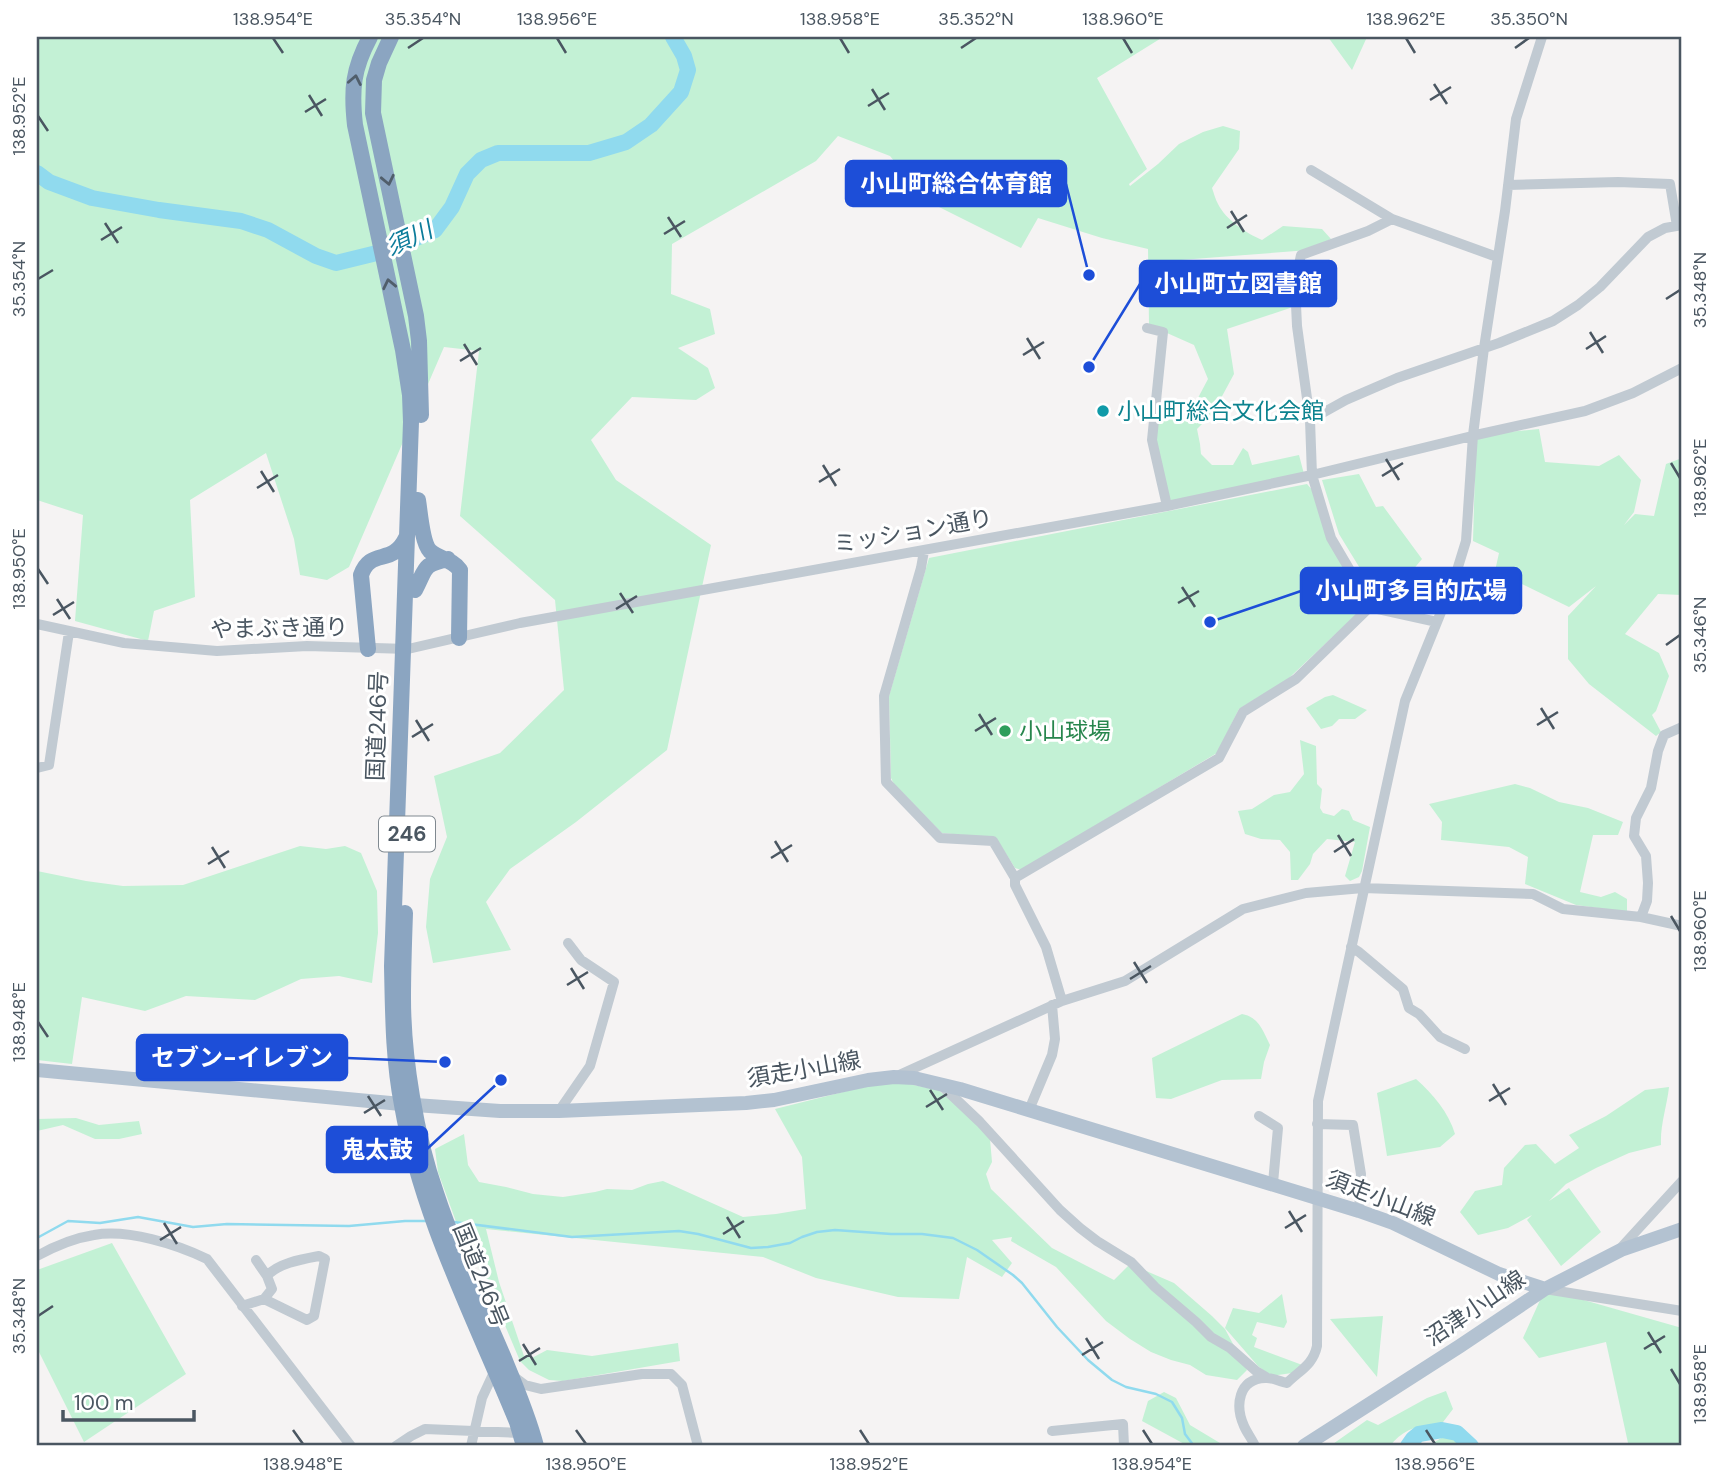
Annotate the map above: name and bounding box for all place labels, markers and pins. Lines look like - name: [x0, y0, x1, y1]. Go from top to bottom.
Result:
- callout: 小山町総合体育館: [846, 161, 1066, 206]
- callout: 小山町立図書館: [1140, 261, 1336, 306]
- place label: 小山町総合文化会館: [1117, 396, 1324, 426]
- marker: 小山町総合文化会館: [1095, 403, 1111, 419]
- callout: 小山町多目的広場: [1301, 568, 1521, 613]
- place label: 小山球場: [1019, 716, 1111, 746]
- marker: 小山球場: [997, 723, 1013, 739]
- callout: セブン-イレブン: [137, 1035, 347, 1080]
- callout: 鬼太鼓: [327, 1127, 427, 1172]

